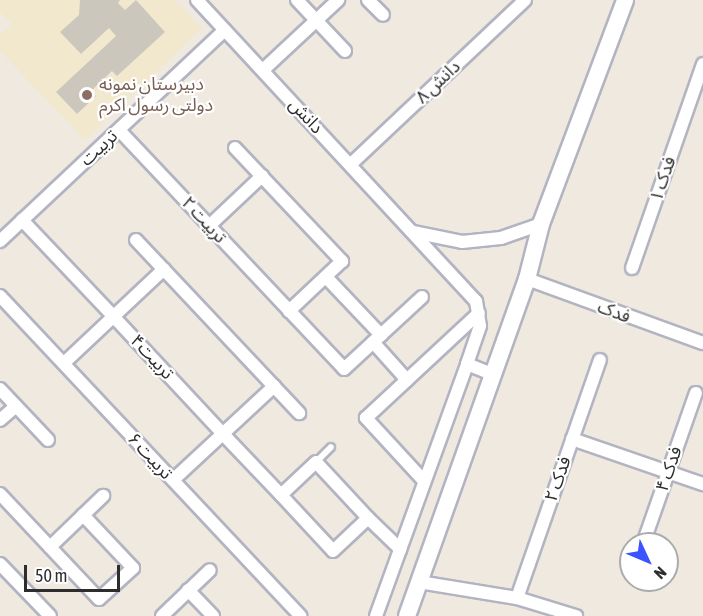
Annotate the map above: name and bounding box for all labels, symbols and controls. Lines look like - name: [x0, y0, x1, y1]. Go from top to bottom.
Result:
- street label: دانش ۸: [411, 56, 465, 108]
- place label: دبیرستان نمونه دولتی رسول اکرم: [99, 74, 213, 116]
- marker: دبیرستان نمونه دولتی رسول اکرم: [80, 88, 94, 102]
- street label: دانش: [284, 94, 328, 138]
- street label: تربیت: [76, 125, 122, 171]
- street label: فدک ۱: [645, 154, 681, 204]
- street label: تربیت ۲: [177, 192, 231, 248]
- street label: فدک: [595, 296, 633, 328]
- street label: تربیت۴: [126, 330, 178, 384]
- street label: تربیت ۶: [123, 428, 177, 484]
- street label: فدک ۴: [651, 444, 687, 494]
- street label: فدک ۲: [540, 454, 576, 504]
- north arrow: [619, 532, 679, 592]
- scale bar: [27, 553, 123, 591]
- text: N: [651, 563, 670, 583]
- text: 50 m: [35, 565, 67, 586]

